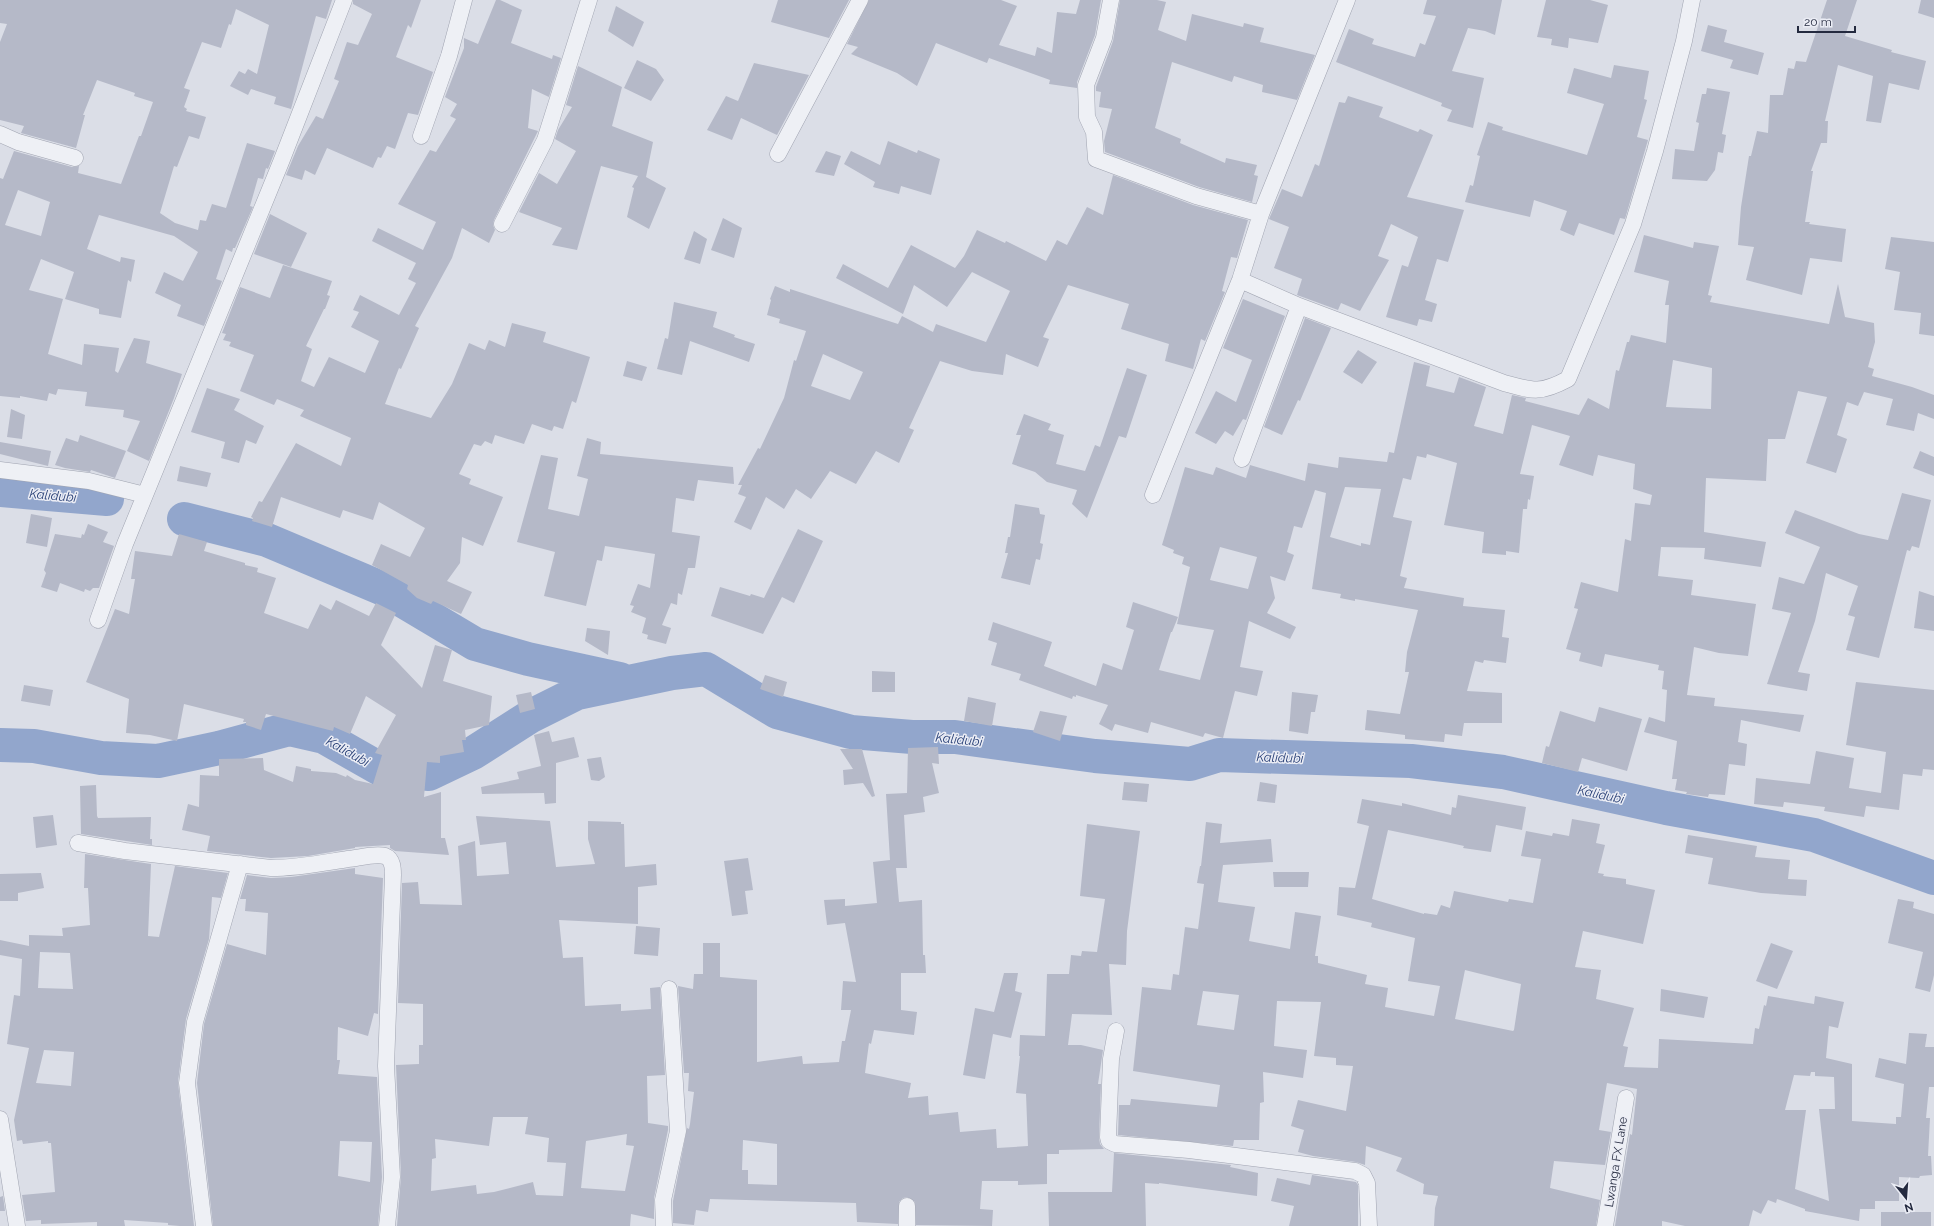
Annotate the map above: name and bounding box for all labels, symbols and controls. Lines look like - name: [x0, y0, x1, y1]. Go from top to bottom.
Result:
- scale bar: [1798, 8, 1855, 34]
- text: 20 m: [1804, 15, 1832, 29]
- water label: Kalidubi: [29, 486, 78, 505]
- water label: Kalidubi: [935, 730, 984, 750]
- water label: Kalidubi: [323, 733, 373, 770]
- water label: Kalidubi: [1256, 749, 1305, 766]
- water label: Kalidubi: [1576, 782, 1627, 807]
- street label: Lwanga FX Lane: [1602, 1116, 1630, 1208]
- north arrow: [1886, 1178, 1926, 1218]
- text: N: [1903, 1200, 1915, 1215]

